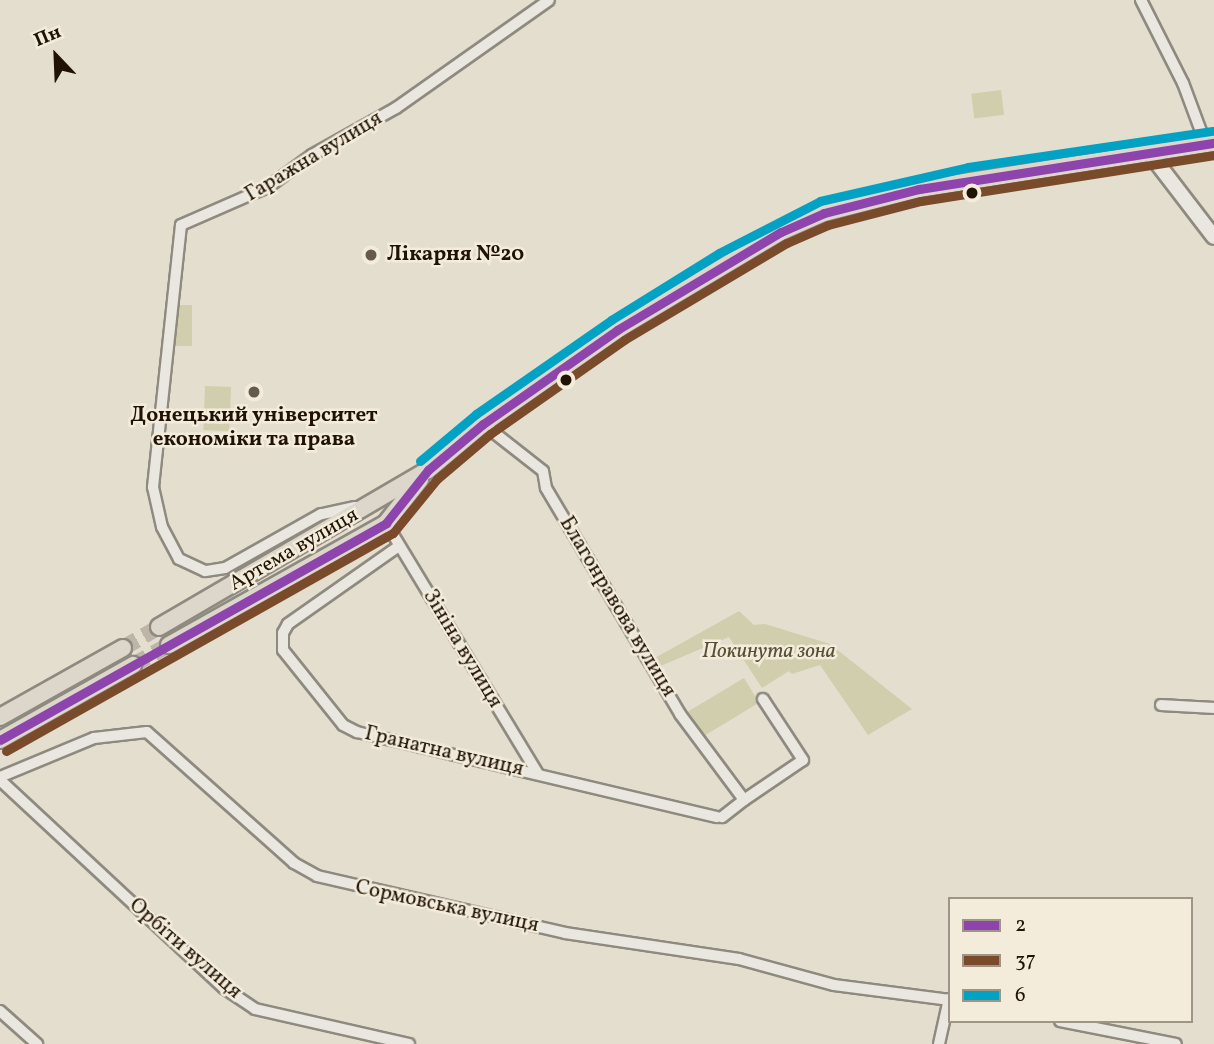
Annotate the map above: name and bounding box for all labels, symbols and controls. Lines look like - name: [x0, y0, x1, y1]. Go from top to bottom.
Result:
- text: Пн: [30, 19, 65, 54]
- north arrow: [21, 21, 91, 91]
- street label: Гаражна вулиця: [241, 106, 387, 208]
- unlabelled marker: [965, 186, 979, 200]
- place label: Лікарня №20: [387, 242, 524, 268]
- marker: Лікарня №20: [361, 245, 381, 265]
- unlabelled marker: [559, 373, 573, 387]
- marker: Донецький університет економіки та права: [246, 384, 262, 400]
- place label: Донецький університет економіки та права: [130, 403, 378, 453]
- street label: Артема вулиця: [225, 503, 363, 597]
- street label: Благонравова вулиця: [553, 512, 681, 702]
- street label: Зініна вулиця: [417, 585, 507, 713]
- park label: Покинута зона: [702, 639, 836, 665]
- street label: Гранатна вулиця: [362, 721, 526, 783]
- street label: Сормовська вулиця: [353, 875, 541, 939]
- street label: Орбіти вулиця: [123, 893, 247, 1005]
- legend: [948, 897, 1193, 1023]
- text: 2: [1015, 911, 1026, 940]
- text: 37: [1015, 946, 1036, 975]
- text: 6: [1015, 981, 1026, 1010]

